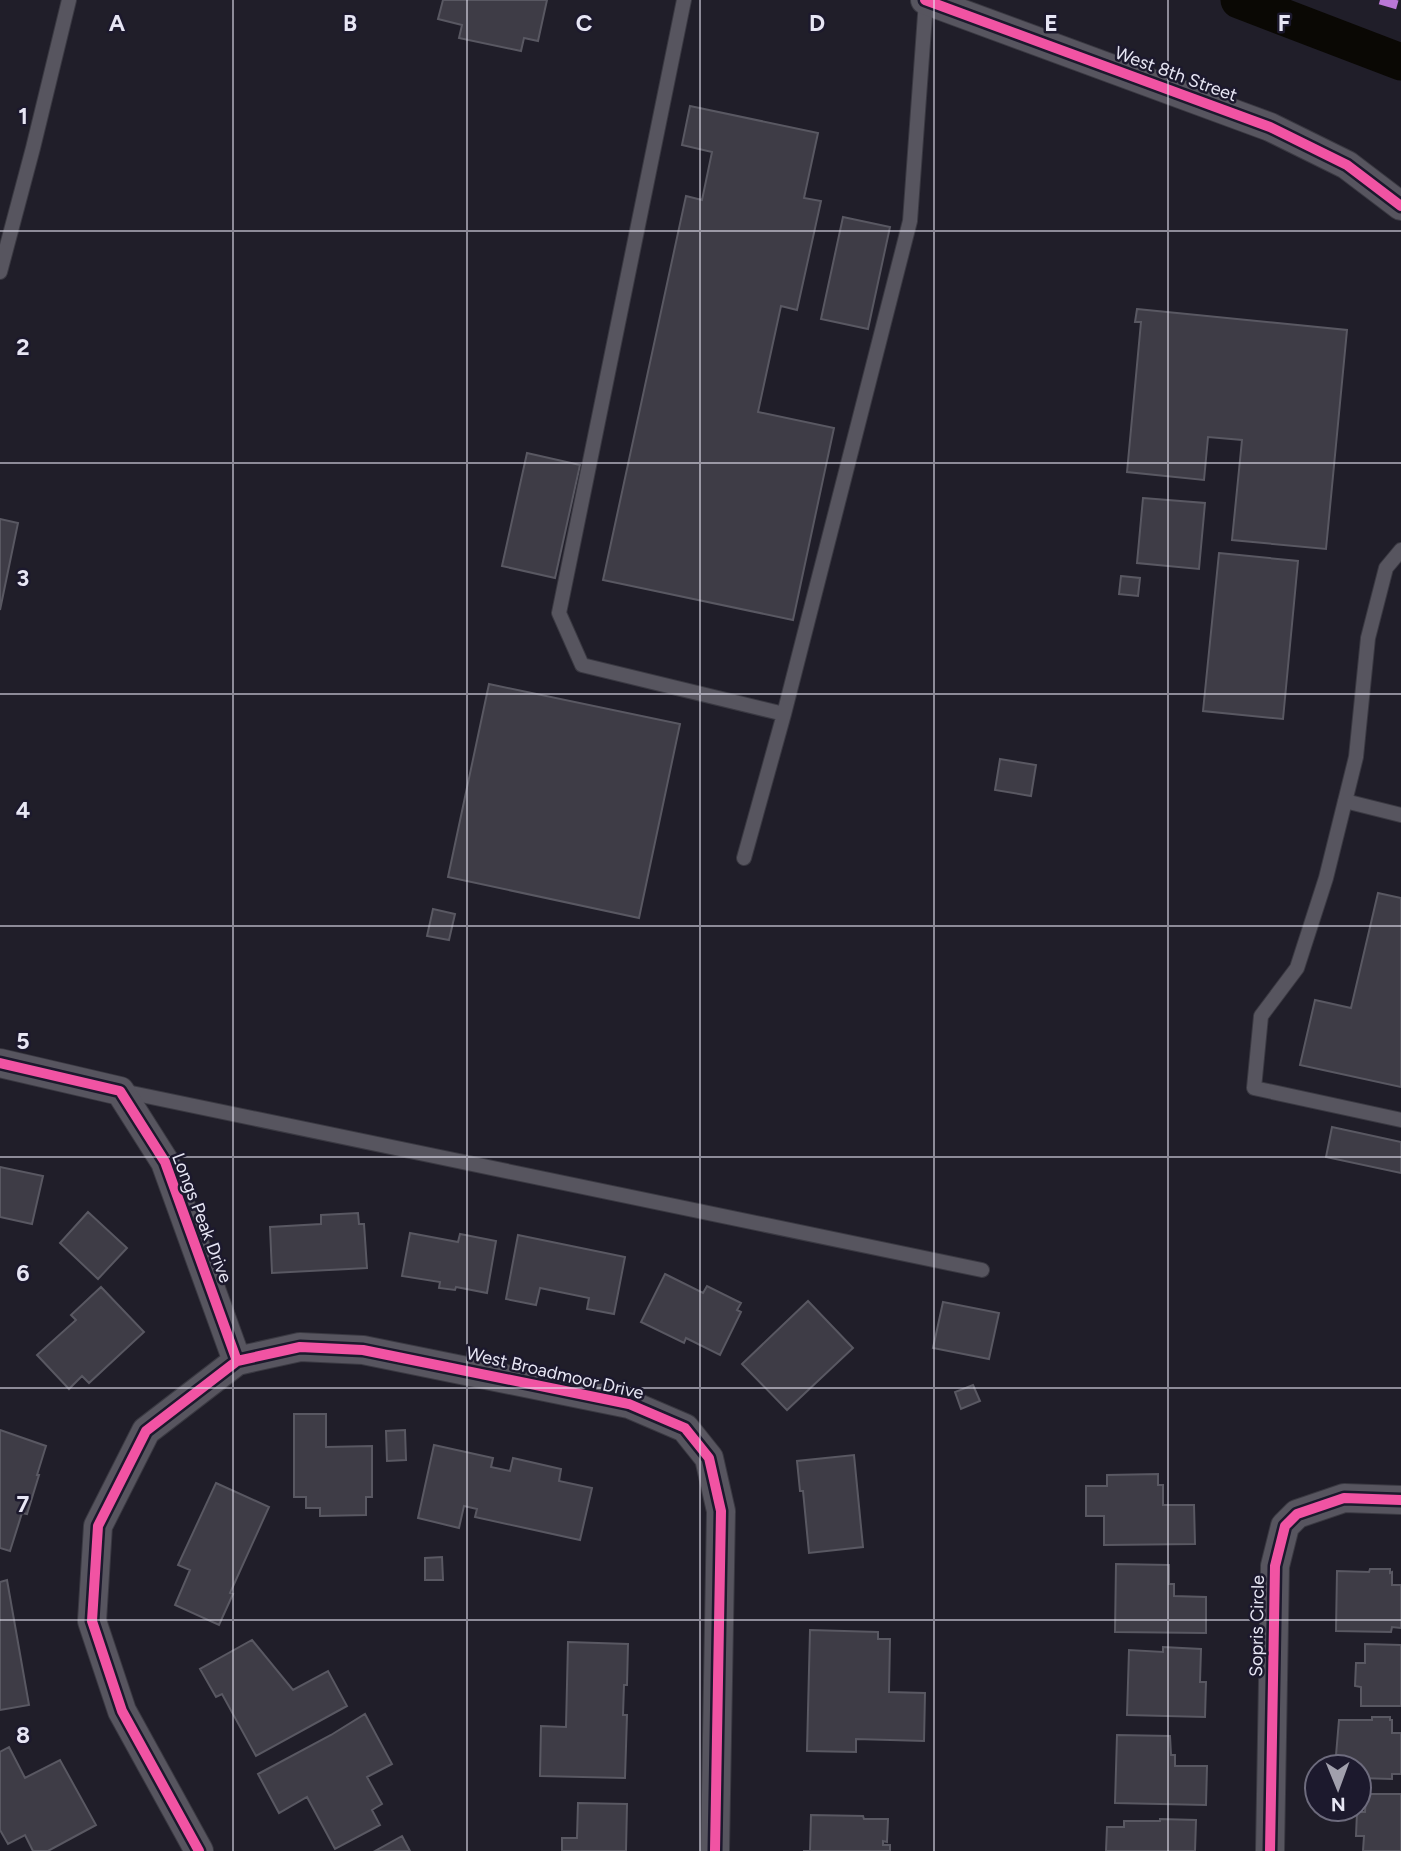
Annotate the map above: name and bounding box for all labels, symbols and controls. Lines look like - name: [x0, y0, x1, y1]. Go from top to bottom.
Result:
- text: A: [109, 9, 126, 37]
- text: B: [343, 9, 357, 37]
- text: C: [576, 9, 593, 37]
- text: D: [809, 9, 825, 37]
- text: E: [1044, 9, 1058, 37]
- text: F: [1278, 9, 1291, 37]
- street label: West 8th Street: [1112, 42, 1240, 106]
- text: 1: [18, 102, 28, 130]
- text: 2: [16, 333, 30, 361]
- text: 3: [17, 564, 29, 592]
- text: 4: [16, 796, 30, 824]
- text: 5: [16, 1027, 30, 1055]
- street label: Longs Peak Drive: [167, 1150, 237, 1286]
- text: 6: [16, 1259, 30, 1287]
- street label: West Broadmoor Drive: [464, 1342, 646, 1404]
- text: 7: [17, 1490, 30, 1518]
- street label: Sopris Circle: [1245, 1575, 1269, 1677]
- text: 8: [16, 1721, 30, 1749]
- north arrow: [1303, 1753, 1373, 1823]
- text: N: [1331, 1793, 1346, 1816]

